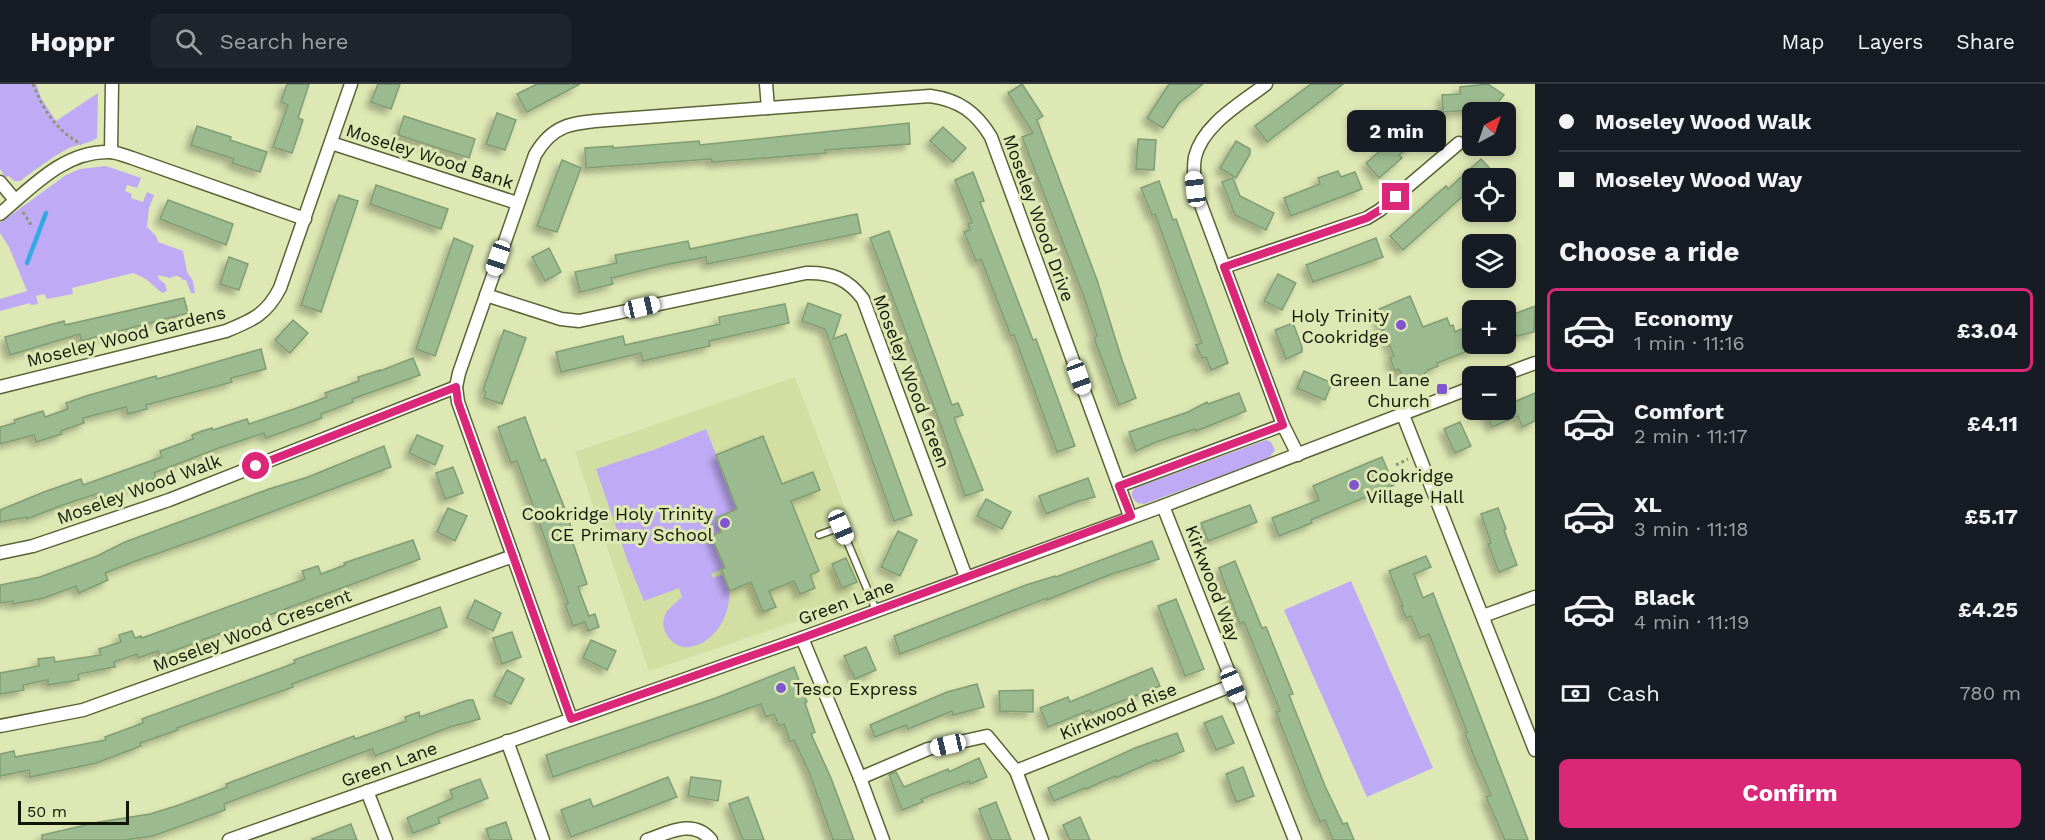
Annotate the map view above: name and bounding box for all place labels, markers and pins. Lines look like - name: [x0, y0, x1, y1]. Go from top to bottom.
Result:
- place label: Holy Trinity Cookridge: [1291, 305, 1390, 347]
- marker: Holy Trinity Cookridge: [1394, 318, 1408, 332]
- place label: Green Lane Church: [1329, 369, 1430, 411]
- marker: Green Lane Church: [1435, 382, 1449, 396]
- place label: Cookridge Village Hall: [1366, 465, 1465, 507]
- marker: Cookridge Village Hall: [1347, 478, 1361, 492]
- place label: Cookridge Holy Trinity CE Primary School: [521, 503, 714, 545]
- marker: Cookridge Holy Trinity CE Primary School: [718, 516, 732, 530]
- place label: Tesco Express: [793, 678, 918, 699]
- marker: Tesco Express: [774, 681, 788, 695]

